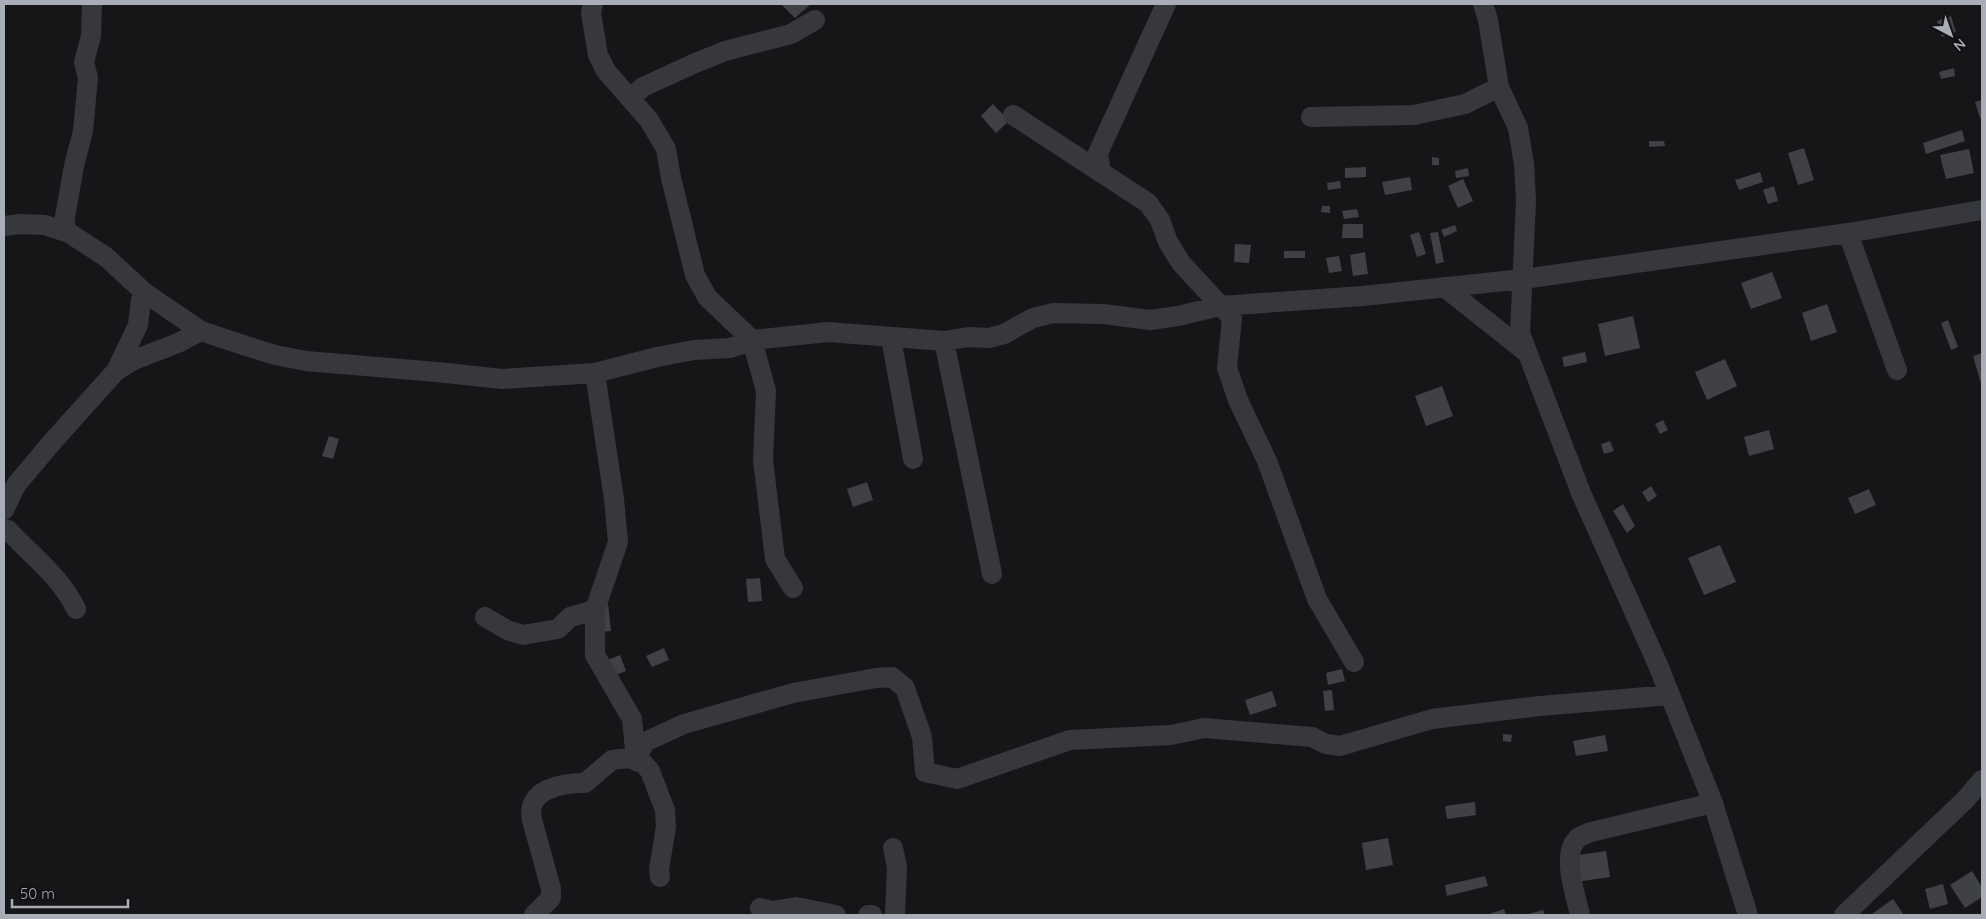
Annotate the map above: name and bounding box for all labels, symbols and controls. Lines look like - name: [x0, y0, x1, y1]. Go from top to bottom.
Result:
- north arrow: [1926, 10, 1976, 60]
- text: N: [1950, 35, 1969, 55]
- scale bar: [12, 876, 129, 908]
- text: 50 m: [20, 884, 55, 903]

